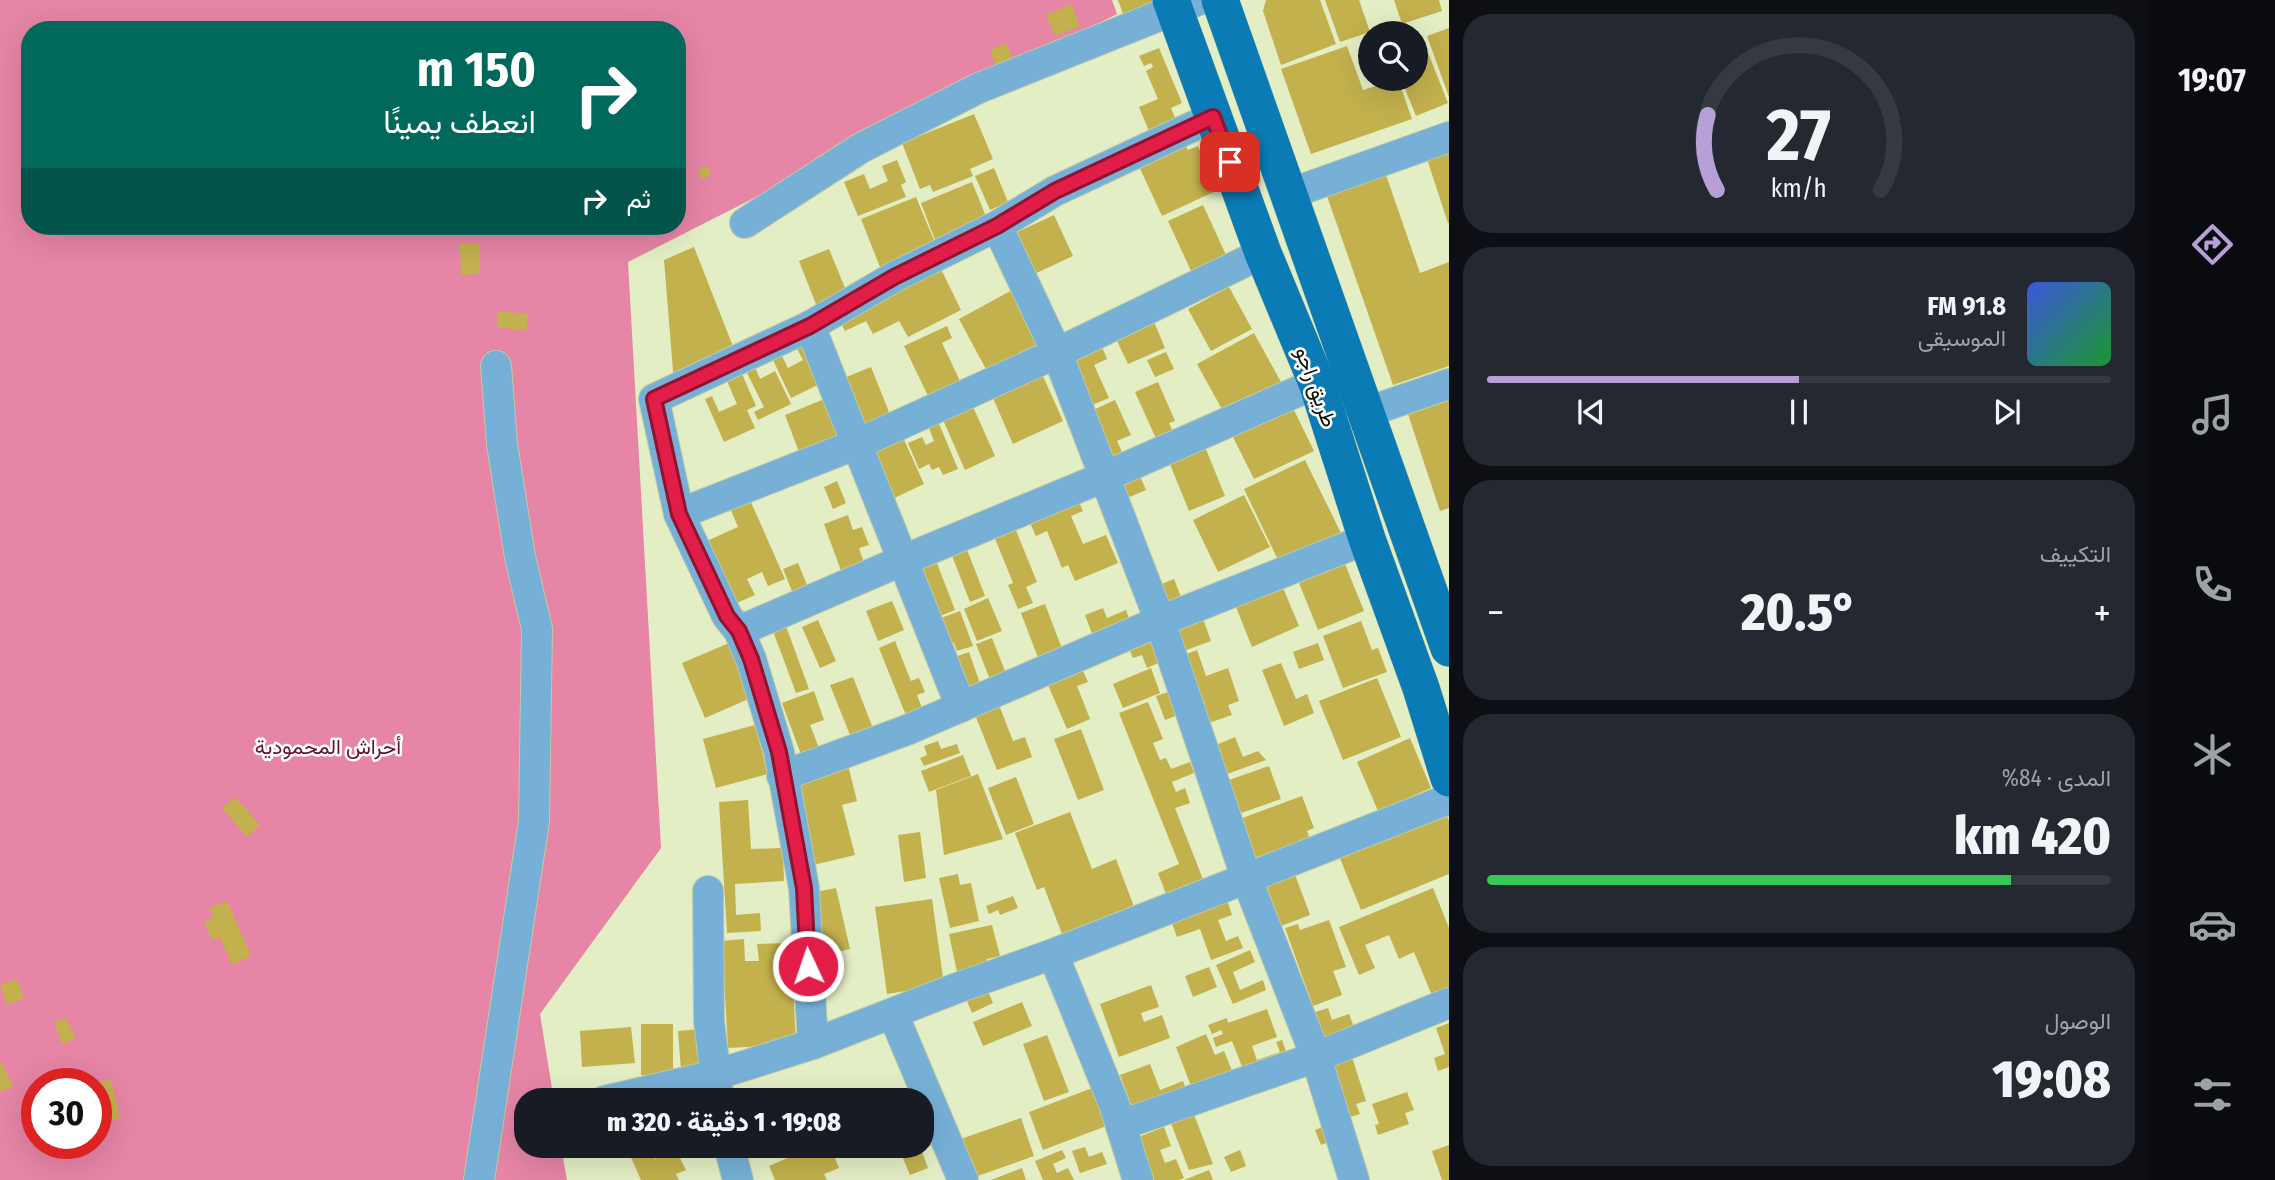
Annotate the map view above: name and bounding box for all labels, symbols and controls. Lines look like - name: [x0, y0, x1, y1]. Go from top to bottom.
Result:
- map controls: [1358, 21, 1428, 91]
- button: search: [1358, 21, 1428, 91]
- text: 150 m: [417, 40, 536, 99]
- icon: right: [560, 49, 651, 140]
- text: 19:07: [2178, 61, 2246, 99]
- text: 27: [1766, 92, 1831, 179]
- text: انعطف يمينًا: [383, 103, 536, 141]
- pin: [1200, 132, 1260, 192]
- icon: arrive: [1211, 143, 1249, 181]
- text: km/h: [1771, 173, 1827, 203]
- icon: right: [575, 182, 613, 220]
- text: ثم: [627, 184, 651, 215]
- icon: directions: [2188, 220, 2237, 269]
- text: 91.8 FM: [1927, 291, 2006, 322]
- text: الموسيقى: [1918, 324, 2006, 352]
- street label: طريق راجو: [1290, 343, 1342, 431]
- icon: music: [2188, 390, 2237, 439]
- icon: previous: [1572, 393, 1610, 431]
- icon: pause: [1780, 393, 1818, 431]
- icon: next: [1988, 393, 2026, 431]
- text: التكييف: [2040, 540, 2111, 568]
- icon: phone: [2188, 560, 2237, 609]
- text: 20.5°: [1741, 581, 1857, 644]
- text: −: [1487, 590, 1504, 636]
- text: +: [2094, 590, 2111, 636]
- icon: climate: [2188, 730, 2237, 779]
- park label: أحراش المحمودية: [255, 734, 401, 760]
- text: المدى · 84%: [2002, 764, 2111, 792]
- text: 420 km: [1954, 805, 2111, 868]
- icon: car: [2188, 900, 2237, 949]
- position arrow: [771, 929, 845, 1003]
- text: الوصول: [2045, 1007, 2111, 1035]
- text: 19:08: [1992, 1048, 2111, 1111]
- speed limit sign: 30: [21, 1068, 112, 1159]
- icon: filters: [2188, 1070, 2237, 1119]
- text: 19:08 · 1 دقيقة · 320 m: [607, 1107, 841, 1138]

